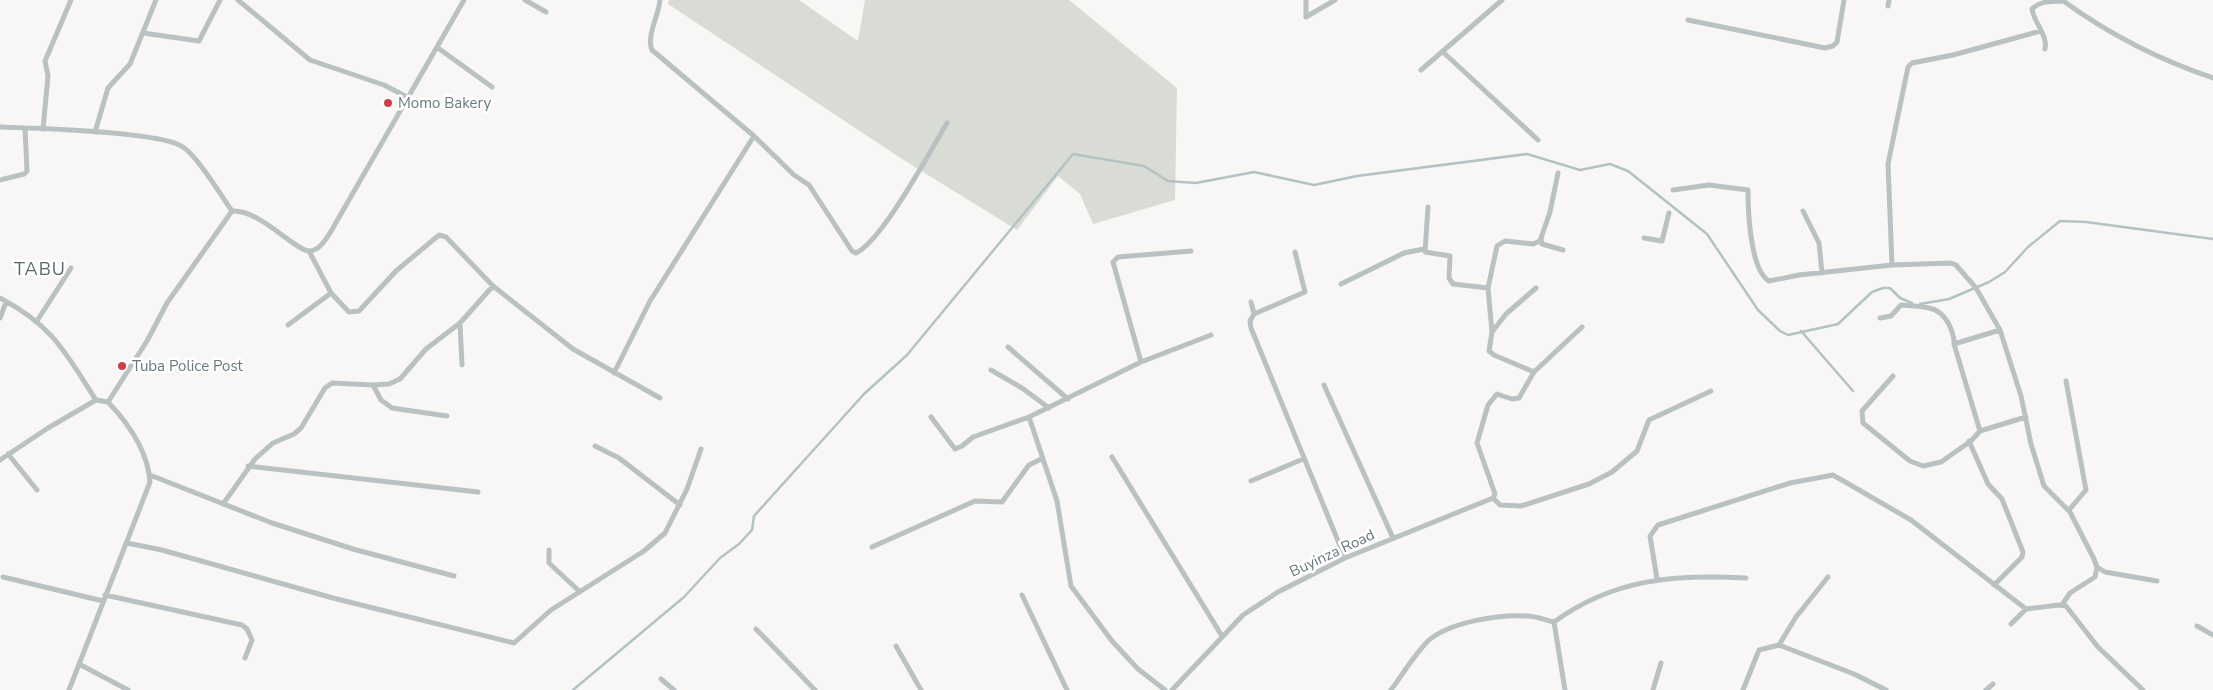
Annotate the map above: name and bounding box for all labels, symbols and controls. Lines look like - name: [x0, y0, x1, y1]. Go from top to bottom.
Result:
- place label: Momo Bakery: [398, 93, 491, 113]
- marker: Momo Bakery: [382, 97, 394, 109]
- district label: TABU: [14, 257, 66, 281]
- place label: Tuba Police Post: [132, 356, 244, 376]
- marker: Tuba Police Post: [116, 360, 128, 372]
- street label: Buyinza Road: [1286, 525, 1378, 581]

